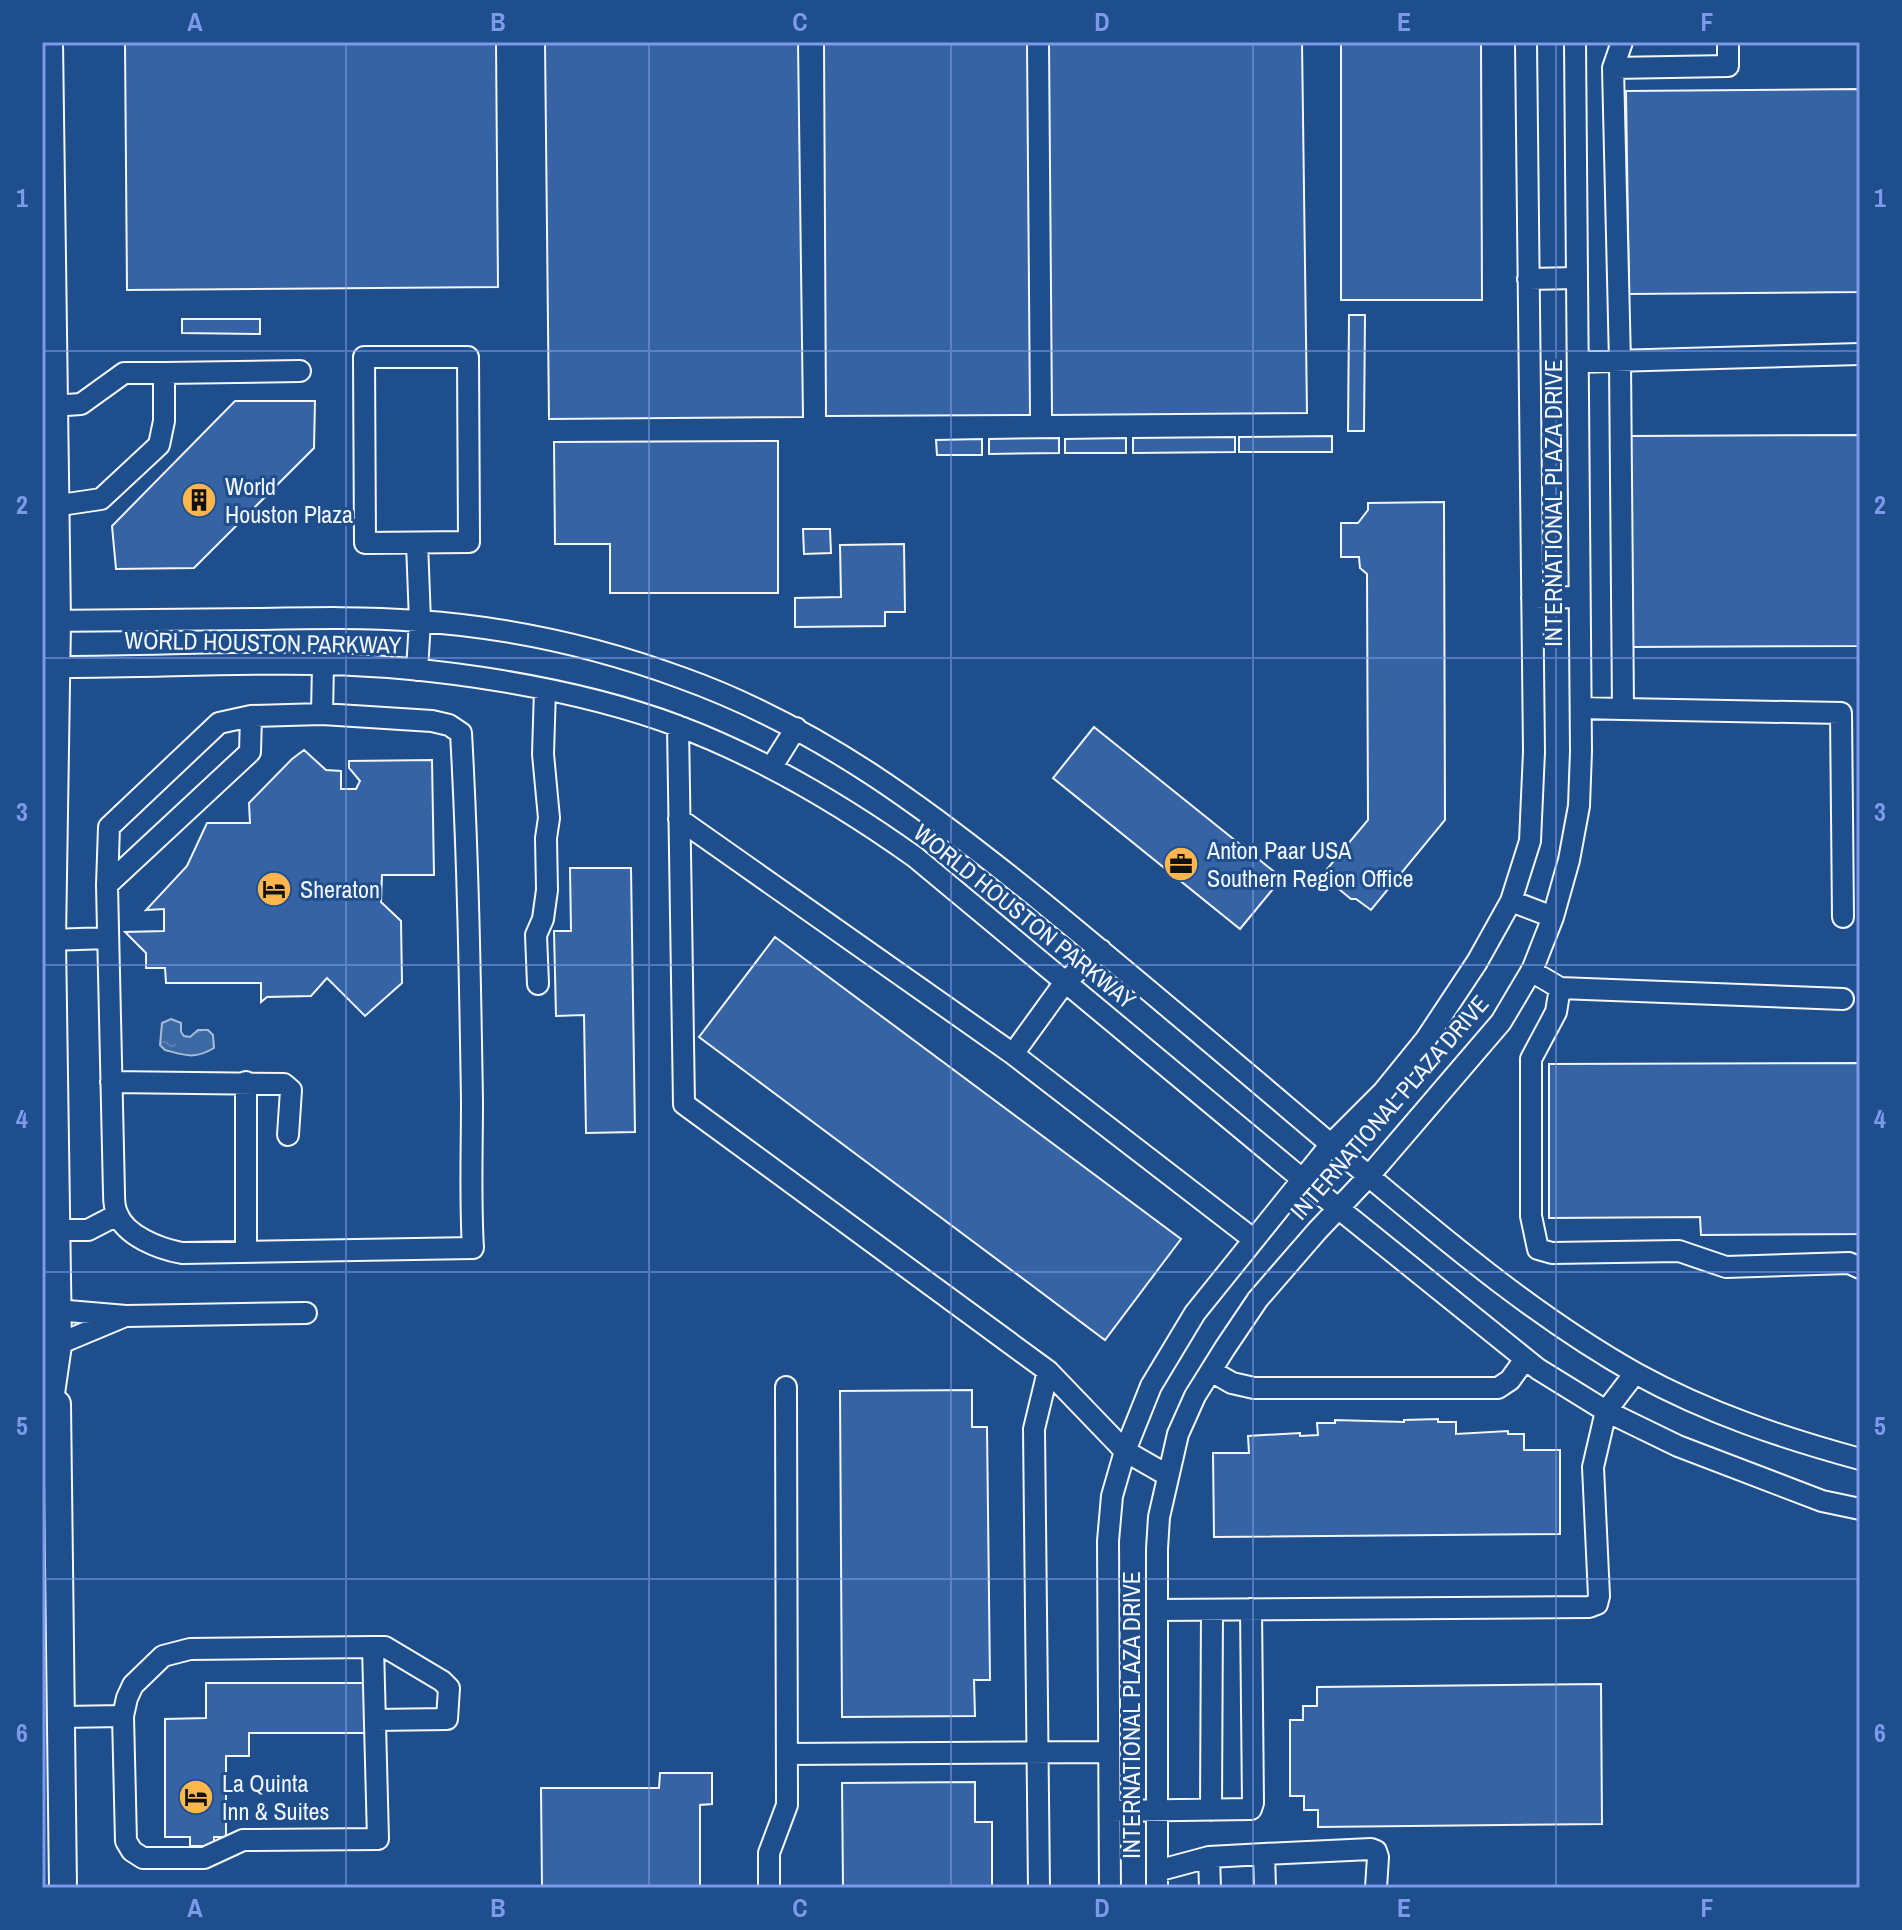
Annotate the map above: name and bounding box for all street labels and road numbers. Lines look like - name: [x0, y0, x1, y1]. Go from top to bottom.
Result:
- street label: INTERNATIONAL PLAZA DRIVE: [1537, 359, 1569, 647]
- street label: WORLD HOUSTON PARKWAY: [124, 624, 402, 660]
- street label: WORLD HOUSTON PARKWAY: [907, 816, 1143, 1016]
- street label: INTERNATIONAL PLAZA DRIVE: [1283, 988, 1495, 1226]
- street label: INTERNATIONAL PLAZA DRIVE: [1115, 1571, 1147, 1859]

